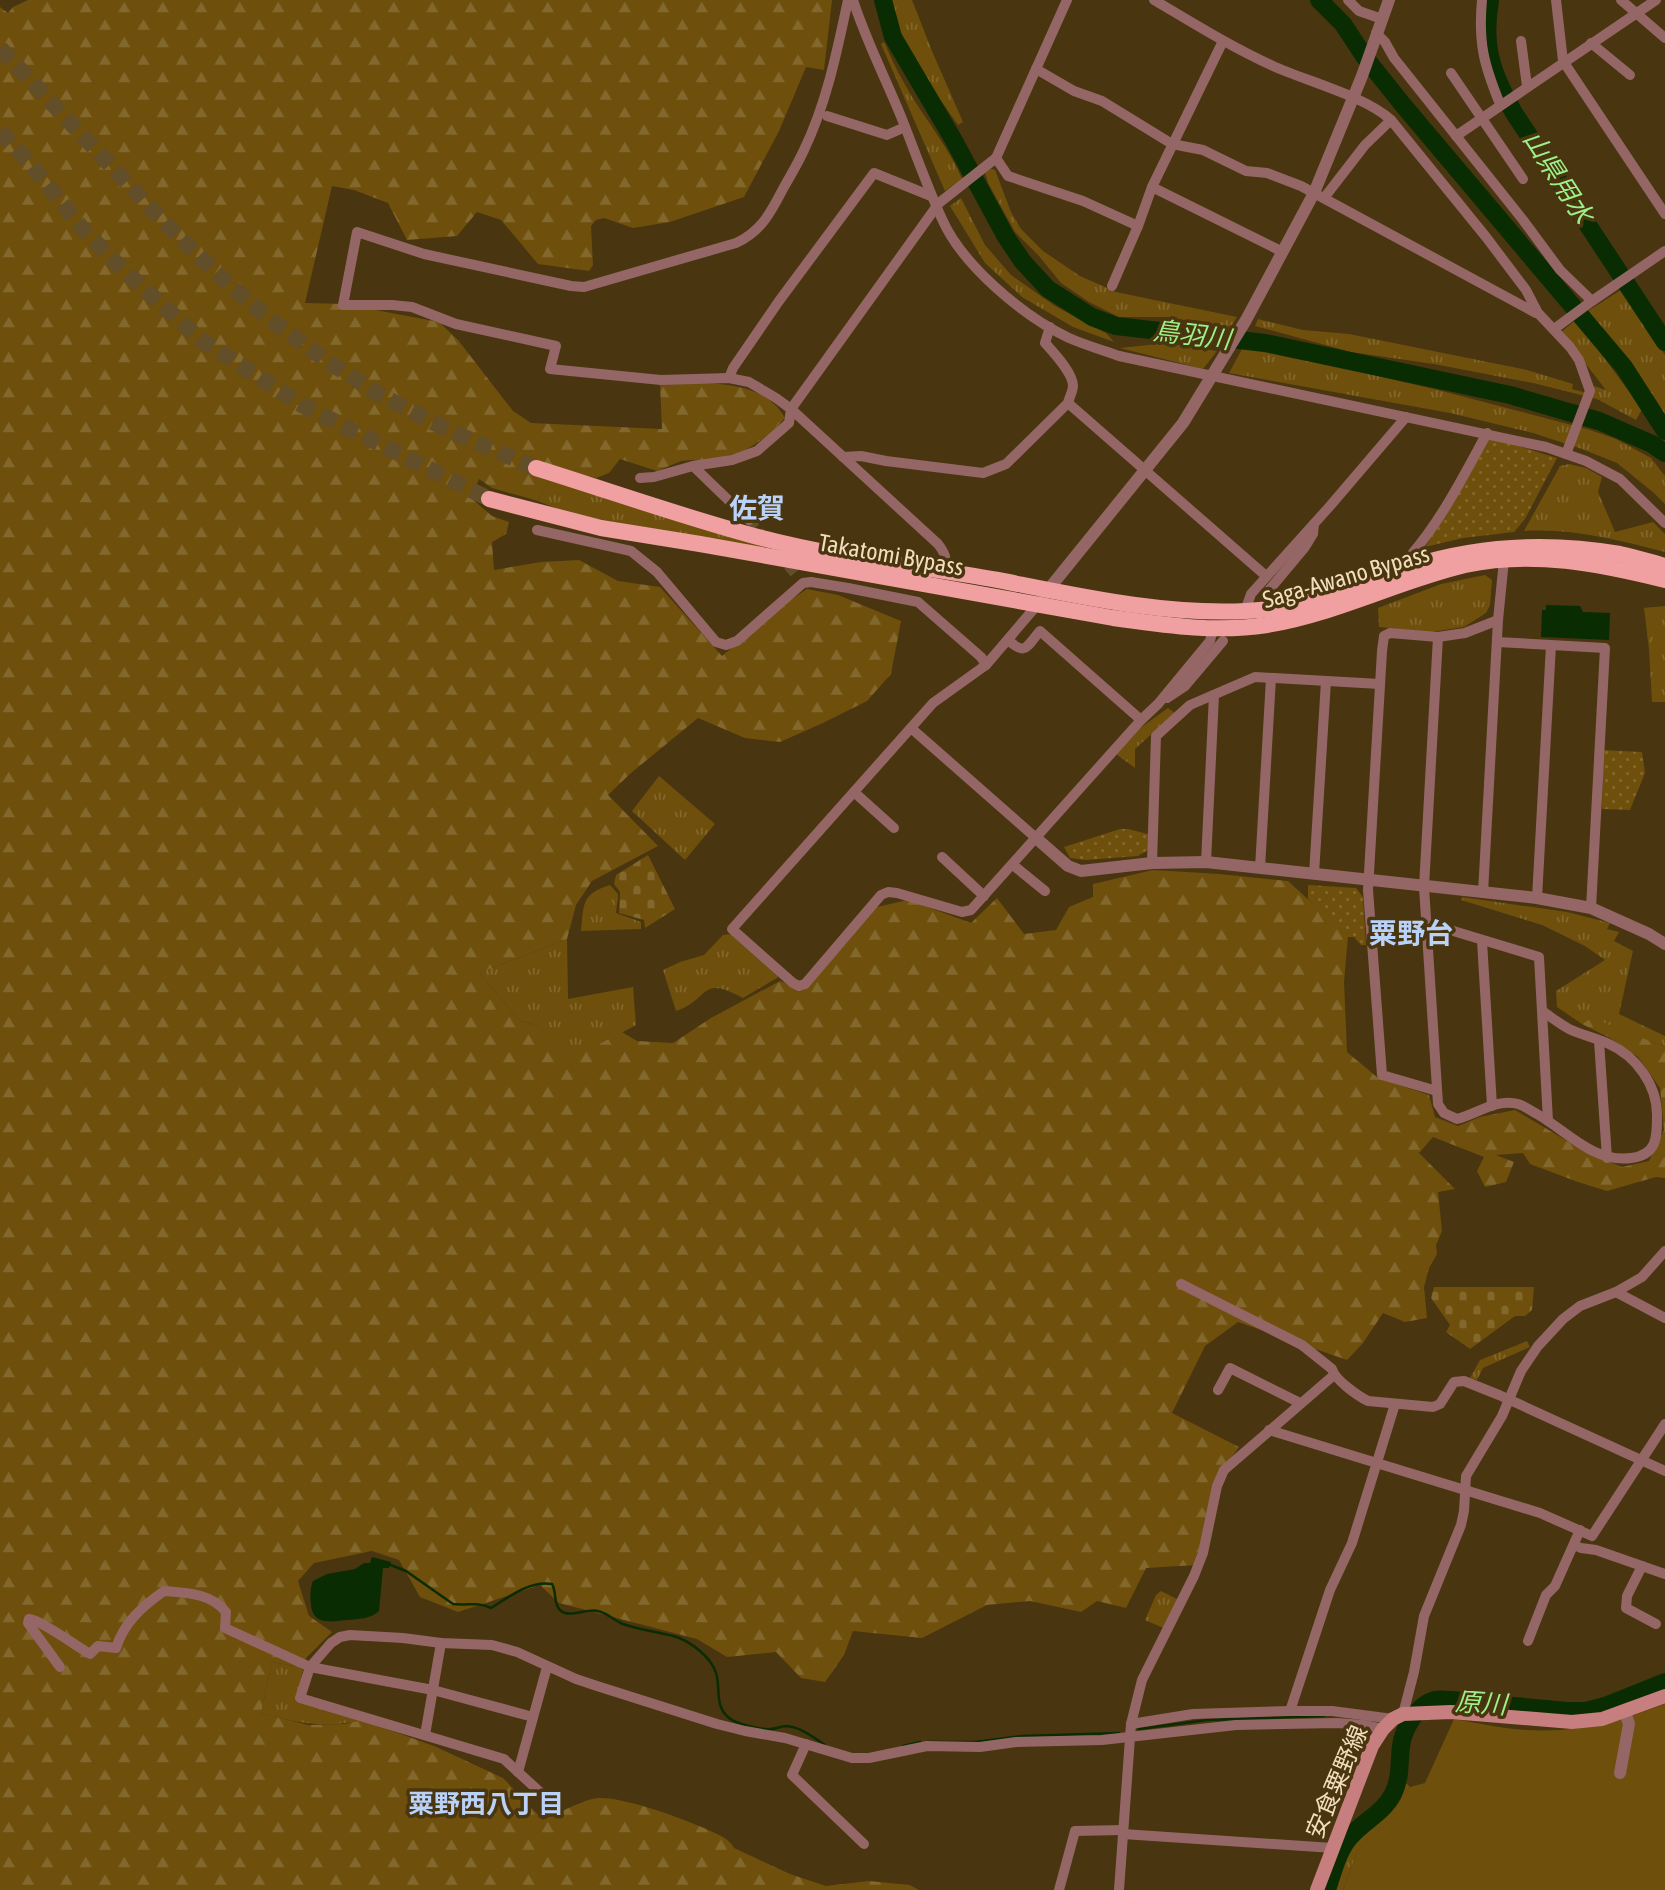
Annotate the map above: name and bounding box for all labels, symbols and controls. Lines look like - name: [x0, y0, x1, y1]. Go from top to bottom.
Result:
- water label: 山県用水: [1517, 125, 1601, 231]
- water label: 鳥羽川: [1151, 315, 1236, 355]
- district label: 佐賀: [729, 492, 785, 524]
- street label: Takatomi Bypass: [817, 528, 966, 581]
- street label: Saga-Awano Bypass: [1259, 540, 1432, 613]
- district label: 粟野台: [1369, 917, 1453, 949]
- water label: 原川: [1454, 1686, 1511, 1720]
- street label: 安食粟野線: [1301, 1721, 1372, 1842]
- district label: 粟野西八丁目: [408, 1789, 564, 1819]

